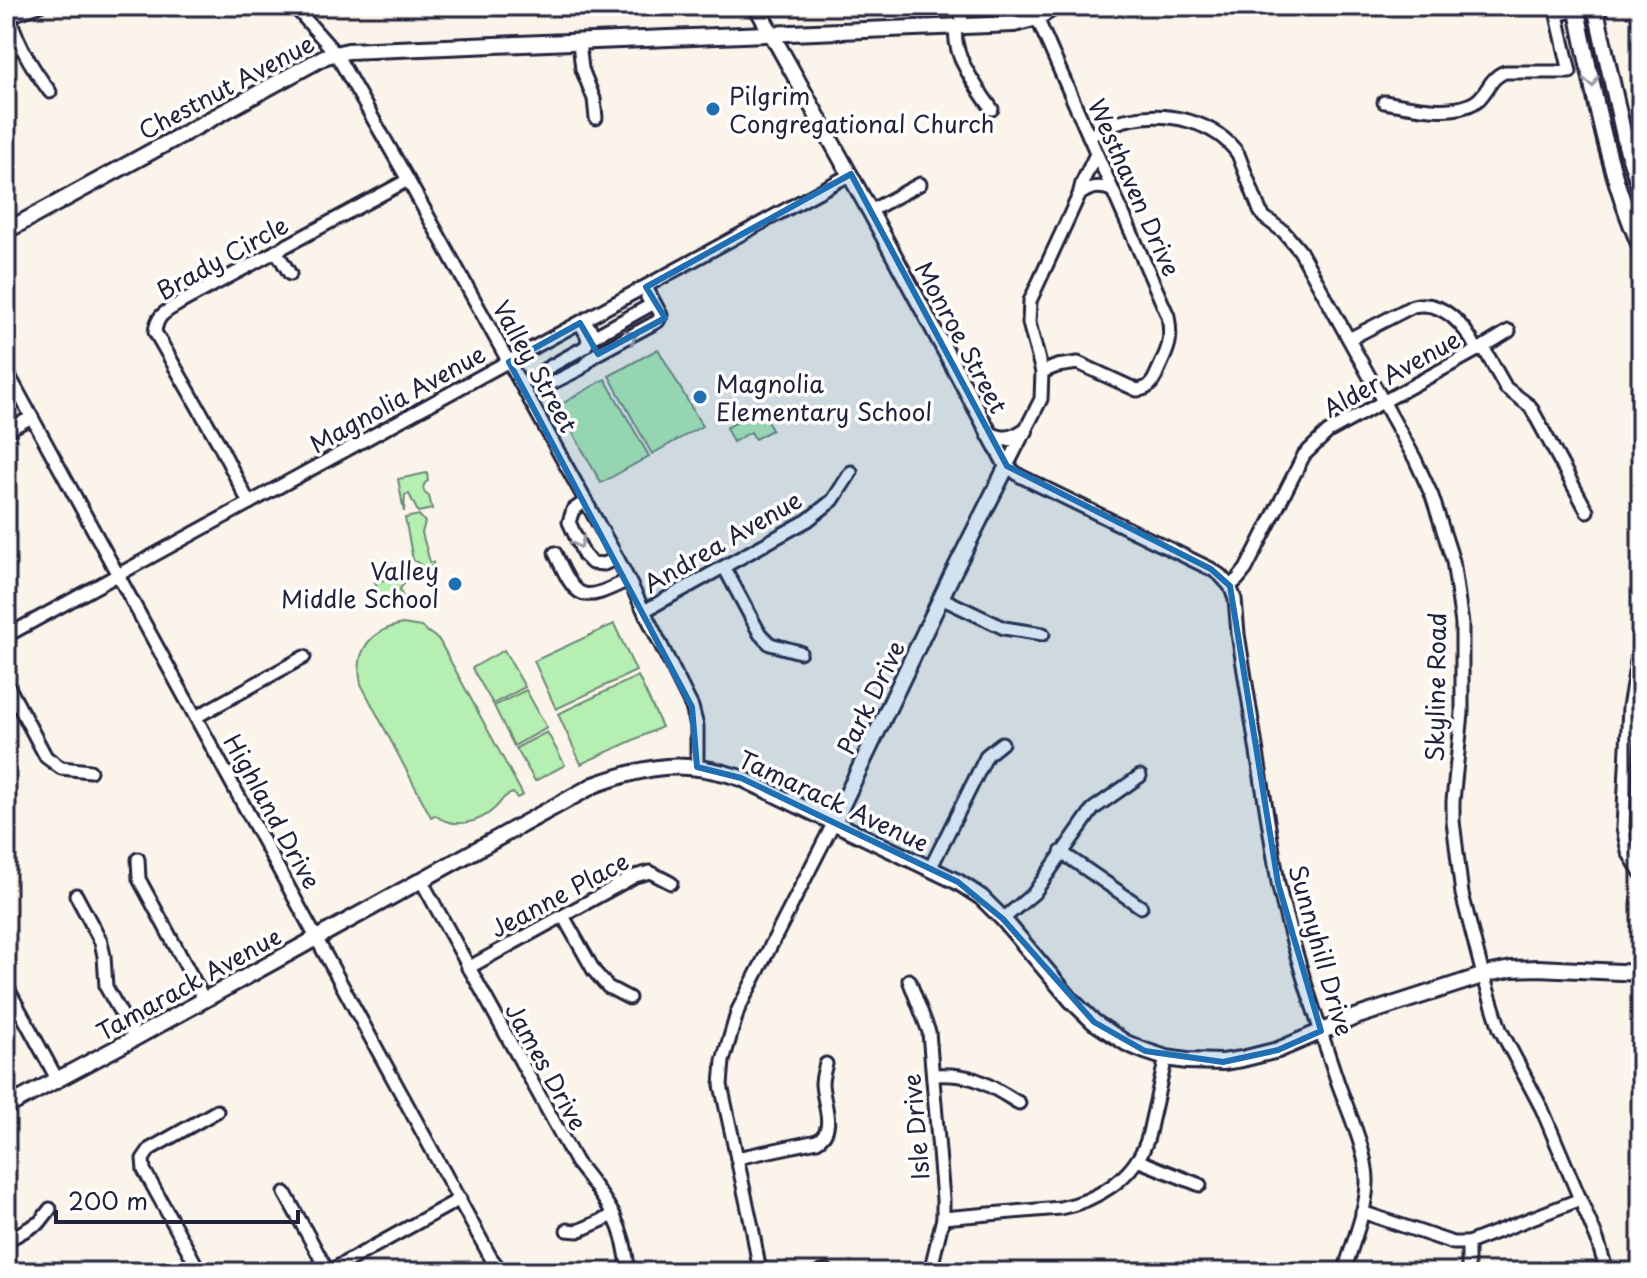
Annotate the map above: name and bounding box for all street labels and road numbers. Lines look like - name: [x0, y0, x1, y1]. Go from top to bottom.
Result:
- street label: Chestnut Avenue: [132, 24, 320, 148]
- street label: Westhaven Drive: [1080, 92, 1190, 282]
- street label: Brady Circle: [149, 206, 295, 308]
- street label: Monroe Street: [907, 255, 1017, 420]
- street label: Valley Street: [485, 293, 587, 439]
- street label: Alder Avenue: [1316, 320, 1466, 426]
- street label: Magnolia Avenue: [303, 335, 491, 461]
- street label: Andrea Avenue: [636, 481, 808, 601]
- street label: Skyline Road: [1416, 612, 1454, 762]
- street label: Park Drive: [827, 634, 913, 760]
- street label: Highland Drive: [216, 727, 330, 895]
- street label: Tamarack Avenue: [733, 740, 935, 860]
- street label: Jeanne Place: [483, 842, 635, 946]
- street label: Sunnyhill Drive: [1280, 860, 1364, 1040]
- street label: Tamarack Avenue: [89, 917, 287, 1049]
- street label: James Drive: [497, 995, 597, 1137]
- street label: Isle Drive: [892, 1072, 938, 1182]

